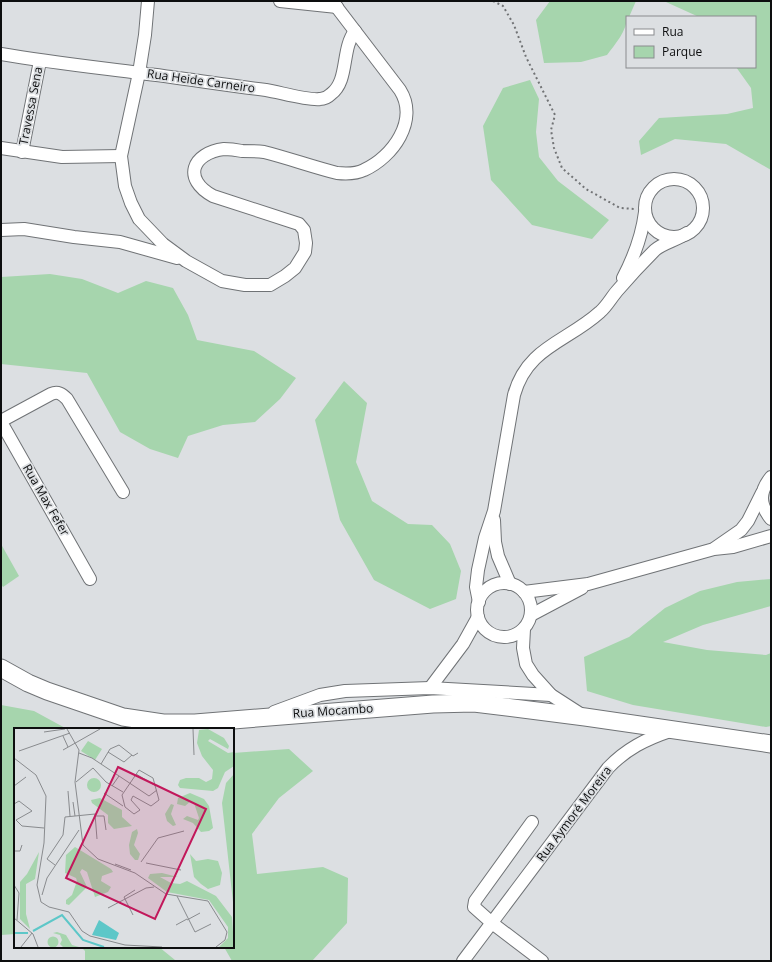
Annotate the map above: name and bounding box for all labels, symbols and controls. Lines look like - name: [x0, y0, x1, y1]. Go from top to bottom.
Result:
- legend: [626, 16, 756, 68]
- text: Rua: [662, 23, 683, 40]
- text: Parque: [662, 43, 702, 60]
- street label: Travessa Sena: [15, 65, 46, 147]
- street label: Rua Heide Carneiro: [146, 65, 256, 96]
- street label: Rua Max Fefer: [19, 461, 74, 539]
- street label: Rua Mocambo: [292, 699, 374, 722]
- inset map: [14, 728, 234, 948]
- street label: Rua Aymoré Moreira: [532, 762, 615, 865]

